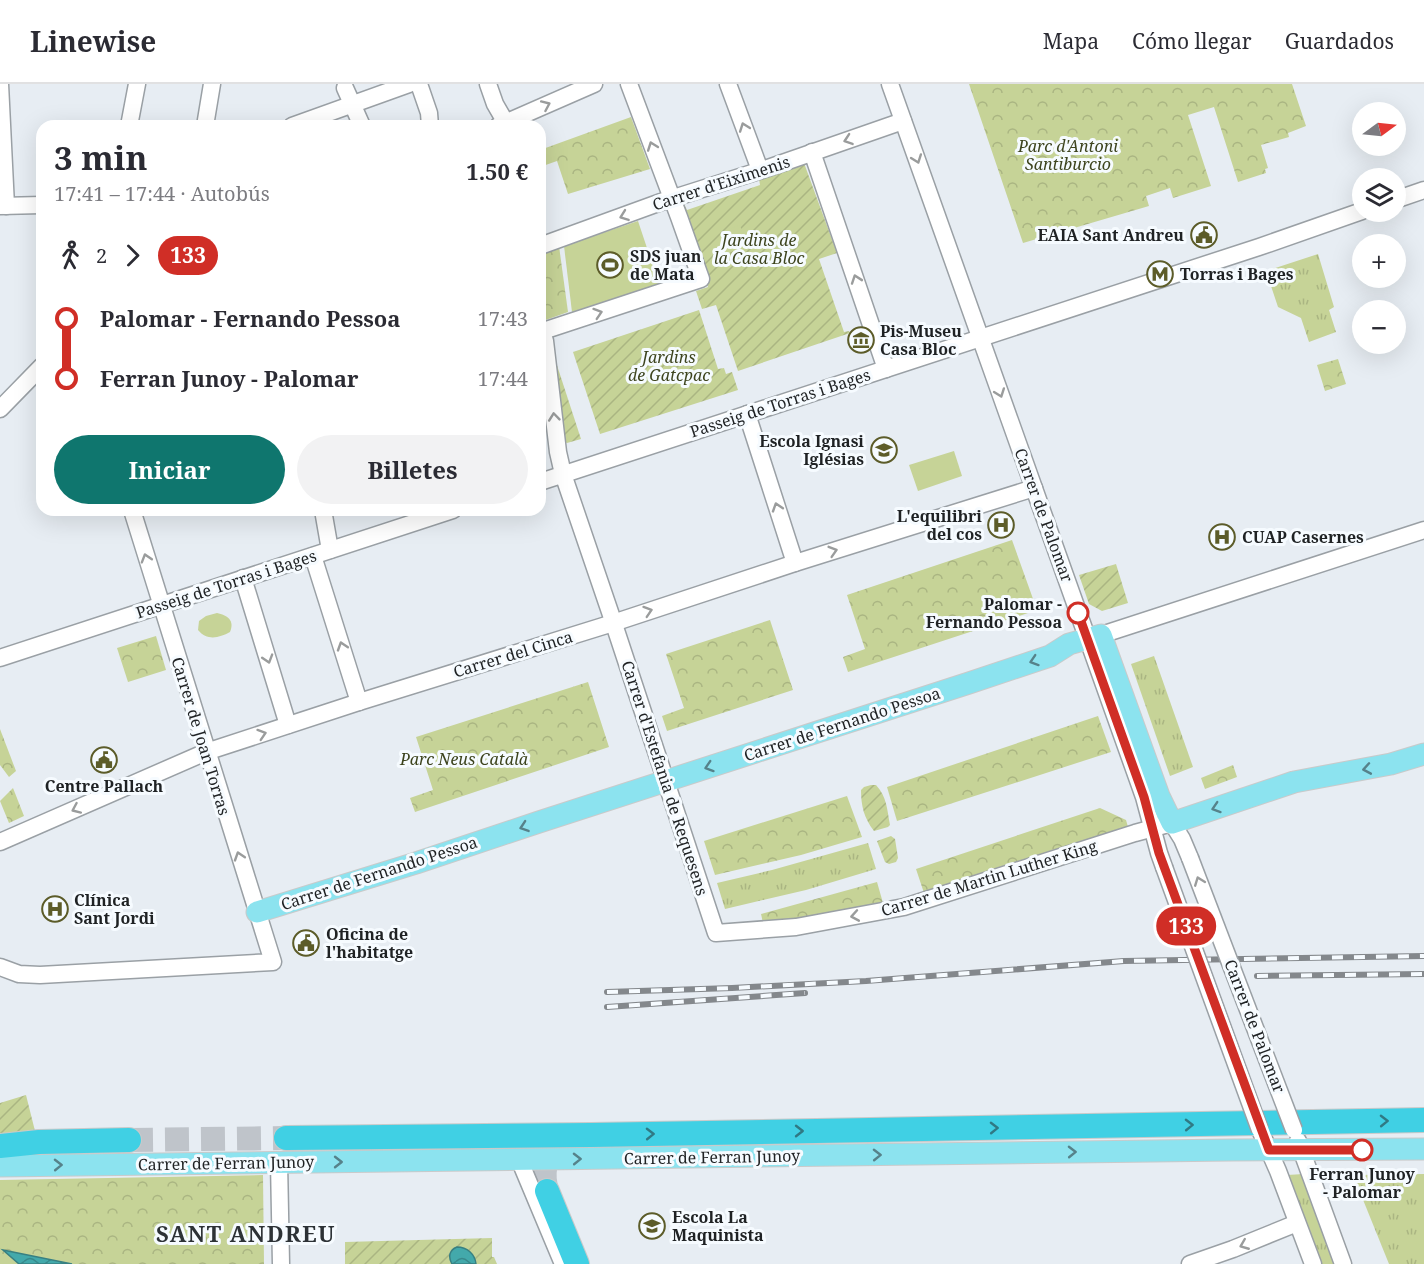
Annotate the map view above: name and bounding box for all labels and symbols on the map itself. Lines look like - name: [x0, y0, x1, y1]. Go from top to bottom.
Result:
- one-way arrow: [540, 100, 551, 112]
- north arrow: [1352, 102, 1406, 156]
- one-way arrow: [738, 122, 751, 133]
- one-way arrow: [843, 133, 854, 146]
- park label: Parc d'Antoni Santiburcio: [1017, 135, 1118, 175]
- one-way arrow: [647, 141, 659, 152]
- street label: Carrer d'Eiximenis: [649, 150, 793, 216]
- one-way arrow: [909, 153, 922, 164]
- one-way arrow: [619, 208, 629, 221]
- public building icon: EAIA Sant Andreu: [1189, 220, 1219, 250]
- place label: EAIA Sant Andreu: [1037, 224, 1184, 246]
- park label: Jardins de la Casa Bloc: [714, 229, 805, 269]
- place label: SDS juan de Mata: [630, 245, 702, 285]
- sports icon: SDS juan de Mata: [595, 250, 625, 280]
- metro station icon: Torras i Bages: [1145, 259, 1175, 289]
- place label: Torras i Bages: [1180, 263, 1294, 285]
- one-way arrow: [850, 275, 863, 285]
- one-way arrow: [592, 308, 603, 321]
- place label: Pis-Museu Casa Bloc: [880, 320, 962, 360]
- museum icon: Pis-Museu Casa Bloc: [846, 325, 876, 355]
- park label: Jardins de Gatcpac: [628, 346, 710, 386]
- street label: Passeig de Torras i Bages: [687, 363, 873, 443]
- one-way arrow: [993, 387, 1006, 398]
- one-way arrow: [548, 412, 561, 421]
- place label: Escola Ignasi Iglésias: [759, 430, 864, 470]
- school or university icon: Escola Ignasi Iglésias: [869, 435, 899, 465]
- street label: Carrer de Palomar: [1010, 445, 1079, 586]
- one-way arrow: [772, 502, 784, 513]
- place label: L'equilibri del cos: [897, 505, 982, 545]
- hospital icon: L'equilibri del cos: [986, 510, 1016, 540]
- hospital icon: CUAP Casernes: [1207, 522, 1237, 552]
- place label: CUAP Casernes: [1242, 526, 1364, 548]
- street label: Passeig de Torras i Bages: [133, 544, 319, 624]
- one-way arrow: [827, 546, 838, 558]
- one-way arrow: [141, 553, 153, 564]
- place label: Palomar - Fernando Pessoa: [926, 593, 1062, 633]
- marker: Palomar - Fernando Pessoa: [1067, 602, 1089, 624]
- one-way arrow: [642, 606, 653, 619]
- street label: Carrer del Cinca: [451, 625, 575, 683]
- one-way arrow: [336, 641, 349, 652]
- one-way arrow: [261, 653, 273, 664]
- street label: Carrer de Joan Torras: [166, 654, 236, 818]
- one-way arrow: [1029, 654, 1040, 667]
- street label: Carrer d'Estefania de Requesens: [617, 658, 713, 898]
- street label: Carrer de Fernando Pessoa: [741, 682, 943, 766]
- one-way arrow: [256, 728, 267, 741]
- public building icon: Centre Pallach: [89, 745, 119, 775]
- park label: Parc Neus Català: [399, 748, 529, 770]
- one-way arrow: [704, 760, 715, 772]
- one-way arrow: [1363, 762, 1372, 774]
- place label: Centre Pallach: [45, 775, 164, 797]
- one-way arrow: [1211, 801, 1222, 813]
- one-way arrow: [71, 802, 82, 814]
- one-way arrow: [519, 820, 530, 832]
- street label: Carrer de Fernando Pessoa: [278, 831, 480, 915]
- street label: Carrer de Martin Luther King: [878, 834, 1100, 921]
- one-way arrow: [234, 851, 246, 862]
- one-way arrow: [1194, 876, 1206, 887]
- place label: Clínica Sant Jordi: [74, 889, 155, 929]
- hospital icon: Clínica Sant Jordi: [40, 894, 70, 924]
- line badge: 133: [1152, 906, 1220, 946]
- one-way arrow: [851, 909, 861, 922]
- place label: Oficina de l'habitatge: [326, 923, 413, 963]
- public building icon: Oficina de l'habitatge: [291, 928, 321, 958]
- street label: Carrer de Palomar: [1219, 956, 1291, 1096]
- one-way arrow: [1379, 1115, 1388, 1128]
- one-way arrow: [1184, 1119, 1193, 1132]
- one-way arrow: [990, 1122, 999, 1135]
- one-way arrow: [795, 1125, 804, 1137]
- one-way arrow: [645, 1127, 654, 1140]
- marker: Ferran Junoy - Palomar: [1351, 1139, 1373, 1161]
- street label: Carrer de Ferran Junoy: [624, 1144, 801, 1170]
- one-way arrow: [1068, 1146, 1077, 1159]
- one-way arrow: [873, 1149, 882, 1161]
- street label: Carrer de Ferran Junoy: [138, 1150, 315, 1176]
- one-way arrow: [573, 1152, 582, 1165]
- one-way arrow: [333, 1156, 342, 1168]
- one-way arrow: [54, 1158, 63, 1171]
- place label: Ferran Junoy - Palomar: [1309, 1163, 1416, 1203]
- place label: Escola La Maquinista: [672, 1206, 764, 1246]
- school or university icon: Escola La Maquinista: [637, 1211, 667, 1241]
- district label: SANT ANDREU: [156, 1218, 336, 1248]
- one-way arrow: [1239, 1238, 1250, 1250]

